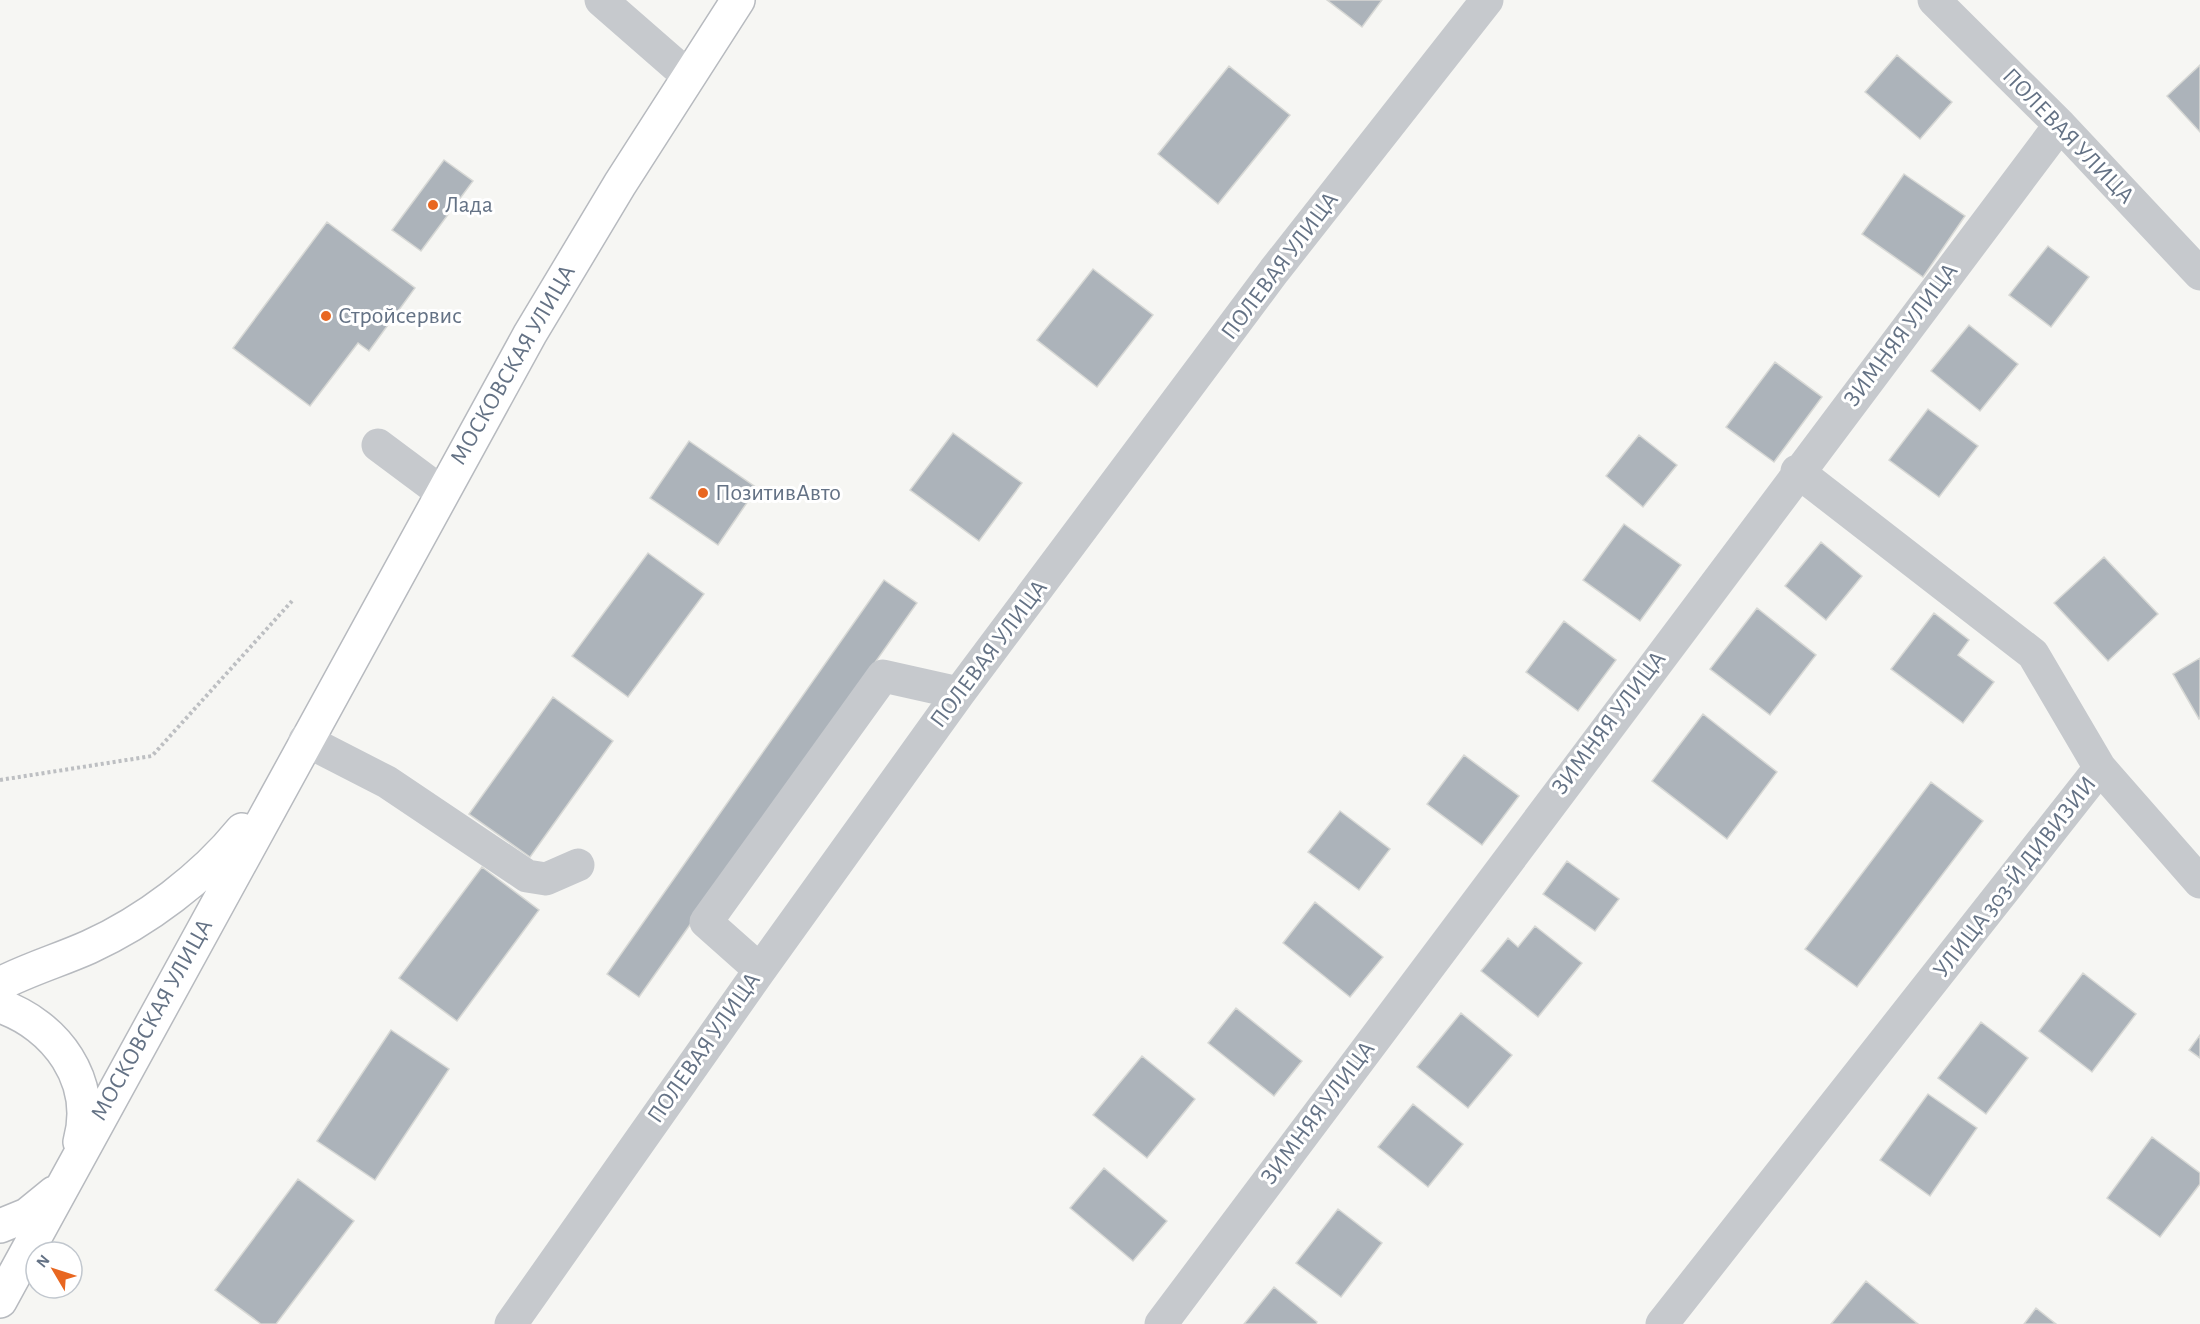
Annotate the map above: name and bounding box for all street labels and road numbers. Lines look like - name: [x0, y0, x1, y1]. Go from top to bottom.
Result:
- street label: ПОЛЕВАЯ УЛИЦА: [1998, 64, 2138, 208]
- street label: ПОЛЕВАЯ УЛИЦА: [1217, 188, 1343, 344]
- street label: ЗИМНЯЯ УЛИЦА: [1840, 259, 1962, 411]
- street label: МОСКОВСКАЯ УЛИЦА: [446, 261, 580, 469]
- street label: ПОЛЕВАЯ УЛИЦА: [926, 576, 1052, 732]
- street label: ЗИМНЯЯ УЛИЦА: [1548, 647, 1670, 799]
- street label: УЛИЦА 303-Й ДИВИЗИИ: [1929, 772, 2101, 982]
- street label: МОСКОВСКАЯ УЛИЦА: [87, 915, 217, 1125]
- street label: ПОЛЕВАЯ УЛИЦА: [643, 968, 765, 1128]
- street label: ЗИМНЯЯ УЛИЦА: [1257, 1037, 1379, 1189]

